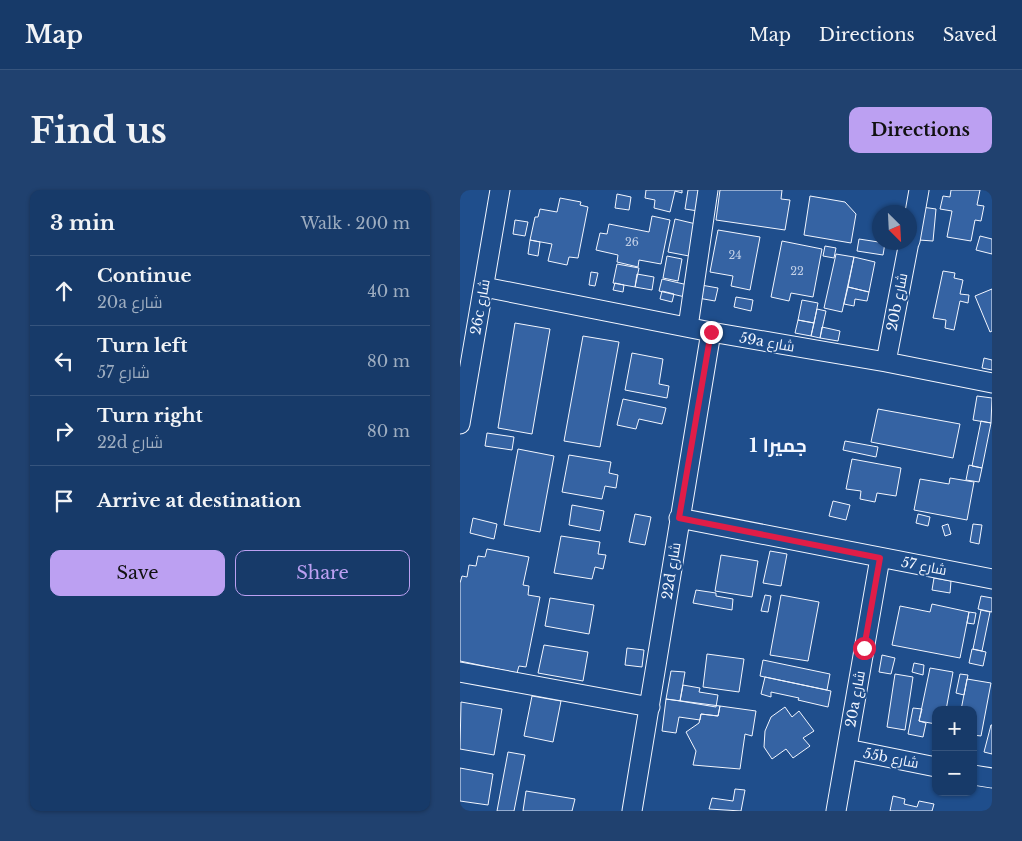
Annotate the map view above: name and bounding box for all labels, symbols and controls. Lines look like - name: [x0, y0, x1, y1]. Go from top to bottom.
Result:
- text: Map: [25, 20, 83, 49]
- text: Map: [749, 24, 791, 46]
- text: Directions: [819, 24, 915, 46]
- text: Saved: [943, 24, 997, 46]
- button: Directions: [849, 107, 992, 153]
- text: Find us: [30, 109, 167, 152]
- north arrow: [872, 205, 917, 250]
- text: 3 min: [50, 210, 115, 236]
- text: Walk · 200 m: [301, 213, 410, 233]
- house number: 26: [625, 235, 639, 249]
- house number: 24: [728, 248, 742, 262]
- text: Continue: [97, 264, 192, 287]
- house number: 22: [790, 264, 804, 278]
- street label: 20b شارع: [883, 271, 911, 333]
- icon: ahead: [50, 277, 78, 305]
- street label: 26c شارع: [466, 278, 494, 336]
- text: 40 m: [367, 281, 410, 301]
- text: 20a شارع: [97, 292, 163, 312]
- route end: [700, 321, 723, 344]
- street label: 59a شارع: [738, 328, 796, 356]
- text: Turn left: [97, 334, 188, 357]
- icon: left: [50, 347, 78, 375]
- text: 80 m: [367, 351, 410, 371]
- text: شارع 57: [97, 362, 150, 382]
- text: Turn right: [97, 404, 203, 427]
- icon: right: [50, 417, 78, 445]
- text: 80 m: [367, 421, 410, 441]
- text: 22d شارع: [97, 432, 163, 452]
- district label: جميرا 1: [749, 434, 807, 457]
- icon: arrive: [50, 487, 78, 515]
- text: Arrive at destination: [97, 489, 301, 512]
- street label: 22d شارع: [658, 541, 684, 601]
- button: Save: [50, 550, 225, 596]
- button: Share: [235, 550, 410, 596]
- street label: شارع 57: [900, 553, 948, 579]
- route start: [853, 637, 876, 660]
- street label: 20a شارع: [841, 669, 869, 729]
- map controls: [932, 706, 977, 796]
- button: +: [932, 706, 977, 751]
- street label: 55b شارع: [862, 744, 920, 772]
- button: −: [932, 751, 977, 796]

